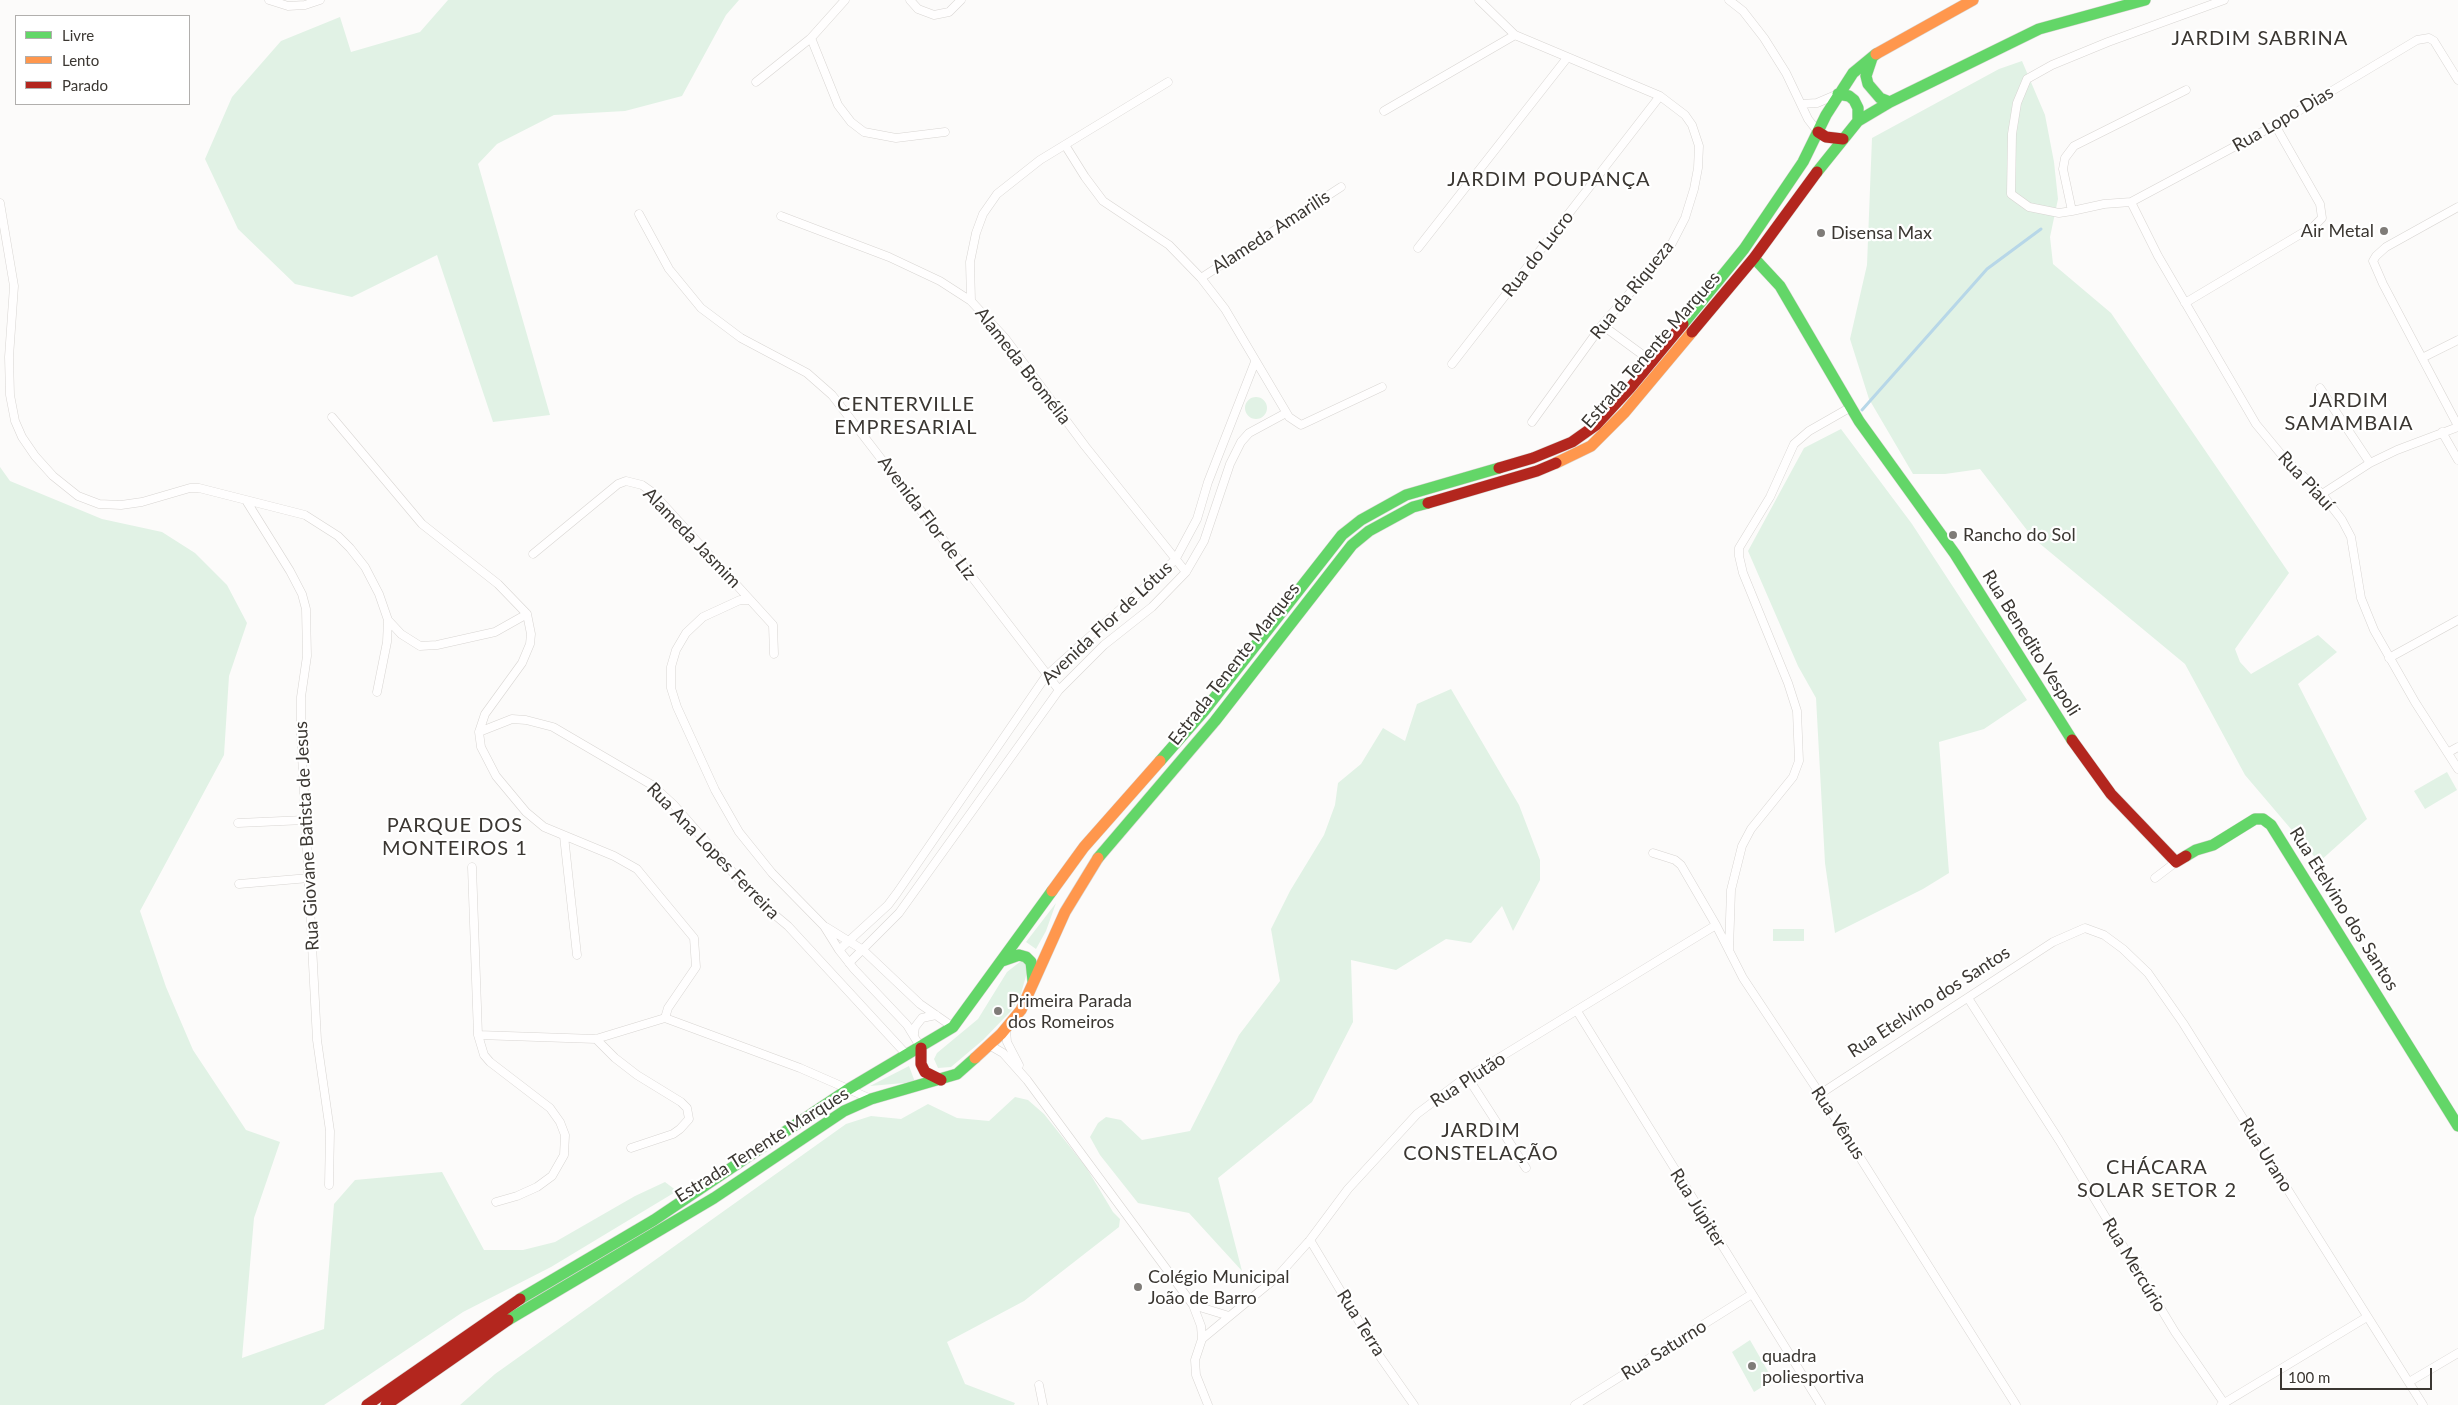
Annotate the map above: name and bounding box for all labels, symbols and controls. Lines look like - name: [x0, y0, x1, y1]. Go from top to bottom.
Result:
- legend: [15, 15, 190, 105]
- text: Livre: [62, 26, 94, 44]
- district label: JARDIM SABRINA: [2170, 27, 2350, 51]
- text: Lento: [62, 51, 99, 69]
- text: Parado: [62, 76, 108, 94]
- street label: Rua Lopo Dias: [2229, 81, 2337, 157]
- district label: JARDIM POUPANÇA: [1445, 168, 1653, 192]
- street label: Alameda Amarilis: [1208, 186, 1334, 278]
- street label: Rua do Lucro: [1498, 207, 1578, 301]
- place label: Air Metal: [2301, 220, 2374, 242]
- place label: Disensa Max: [1831, 222, 1932, 244]
- marker: Air Metal: [2378, 225, 2390, 237]
- marker: Disensa Max: [1815, 227, 1827, 239]
- street label: Rua da Riqueza: [1586, 236, 1678, 344]
- street label: Estrada Tenente Marques: [1577, 267, 1725, 433]
- street label: Alameda Bromélia: [970, 303, 1076, 429]
- district label: JARDIM SAMAMBAIA: [2283, 389, 2415, 436]
- district label: CENTERVILLE EMPRESARIAL: [833, 393, 979, 440]
- street label: Rua Piauí: [2273, 447, 2339, 515]
- street label: Avenida Flor de Liz: [873, 452, 981, 584]
- street label: Alameda Jasmim: [639, 483, 745, 593]
- place label: Rancho do Sol: [1963, 524, 2076, 546]
- marker: Rancho do Sol: [1947, 529, 1959, 541]
- street label: Avenida Flor de Lótus: [1037, 557, 1177, 689]
- street label: Rua Benedito Vespoli: [1977, 566, 2085, 720]
- street label: Estrada Tenente Marques: [1164, 578, 1304, 750]
- street label: Rua Giovane Batista de Jesus: [290, 721, 324, 951]
- street label: Rua Ana Lopes Ferreira: [642, 778, 784, 924]
- district label: PARQUE DOS MONTEIROS 1: [381, 814, 529, 861]
- street label: Rua Etelvino dos Santos: [2285, 823, 2403, 995]
- street label: Rua Etelvino dos Santos: [1844, 942, 2014, 1062]
- place label: Primeira Parada dos Romeiros: [1008, 990, 1132, 1032]
- marker: Primeira Parada dos Romeiros: [992, 1005, 1004, 1017]
- street label: Rua Plutão: [1426, 1048, 1510, 1112]
- street label: Rua Vênus: [1806, 1082, 1870, 1164]
- street label: Estrada Tenente Marques: [671, 1083, 853, 1207]
- street label: Rua Urano: [2235, 1114, 2297, 1196]
- district label: JARDIM CONSTELAÇÃO: [1402, 1119, 1560, 1166]
- district label: CHÁCARA SOLAR SETOR 2: [2075, 1156, 2239, 1203]
- street label: Rua Júpiter: [1665, 1165, 1731, 1251]
- street label: Rua Mercúrio: [2097, 1214, 2171, 1316]
- place label: Colégio Municipal João de Barro: [1148, 1266, 1289, 1308]
- marker: Colégio Municipal João de Barro: [1132, 1281, 1144, 1293]
- street label: Rua Terra: [1332, 1286, 1390, 1360]
- street label: Rua Saturno: [1617, 1315, 1711, 1385]
- place label: quadra poliesportiva: [1762, 1345, 1864, 1388]
- scale bar: [2283, 1358, 2436, 1390]
- marker: quadra poliesportiva: [1746, 1360, 1758, 1372]
- text: 100 m: [2288, 1368, 2330, 1386]

